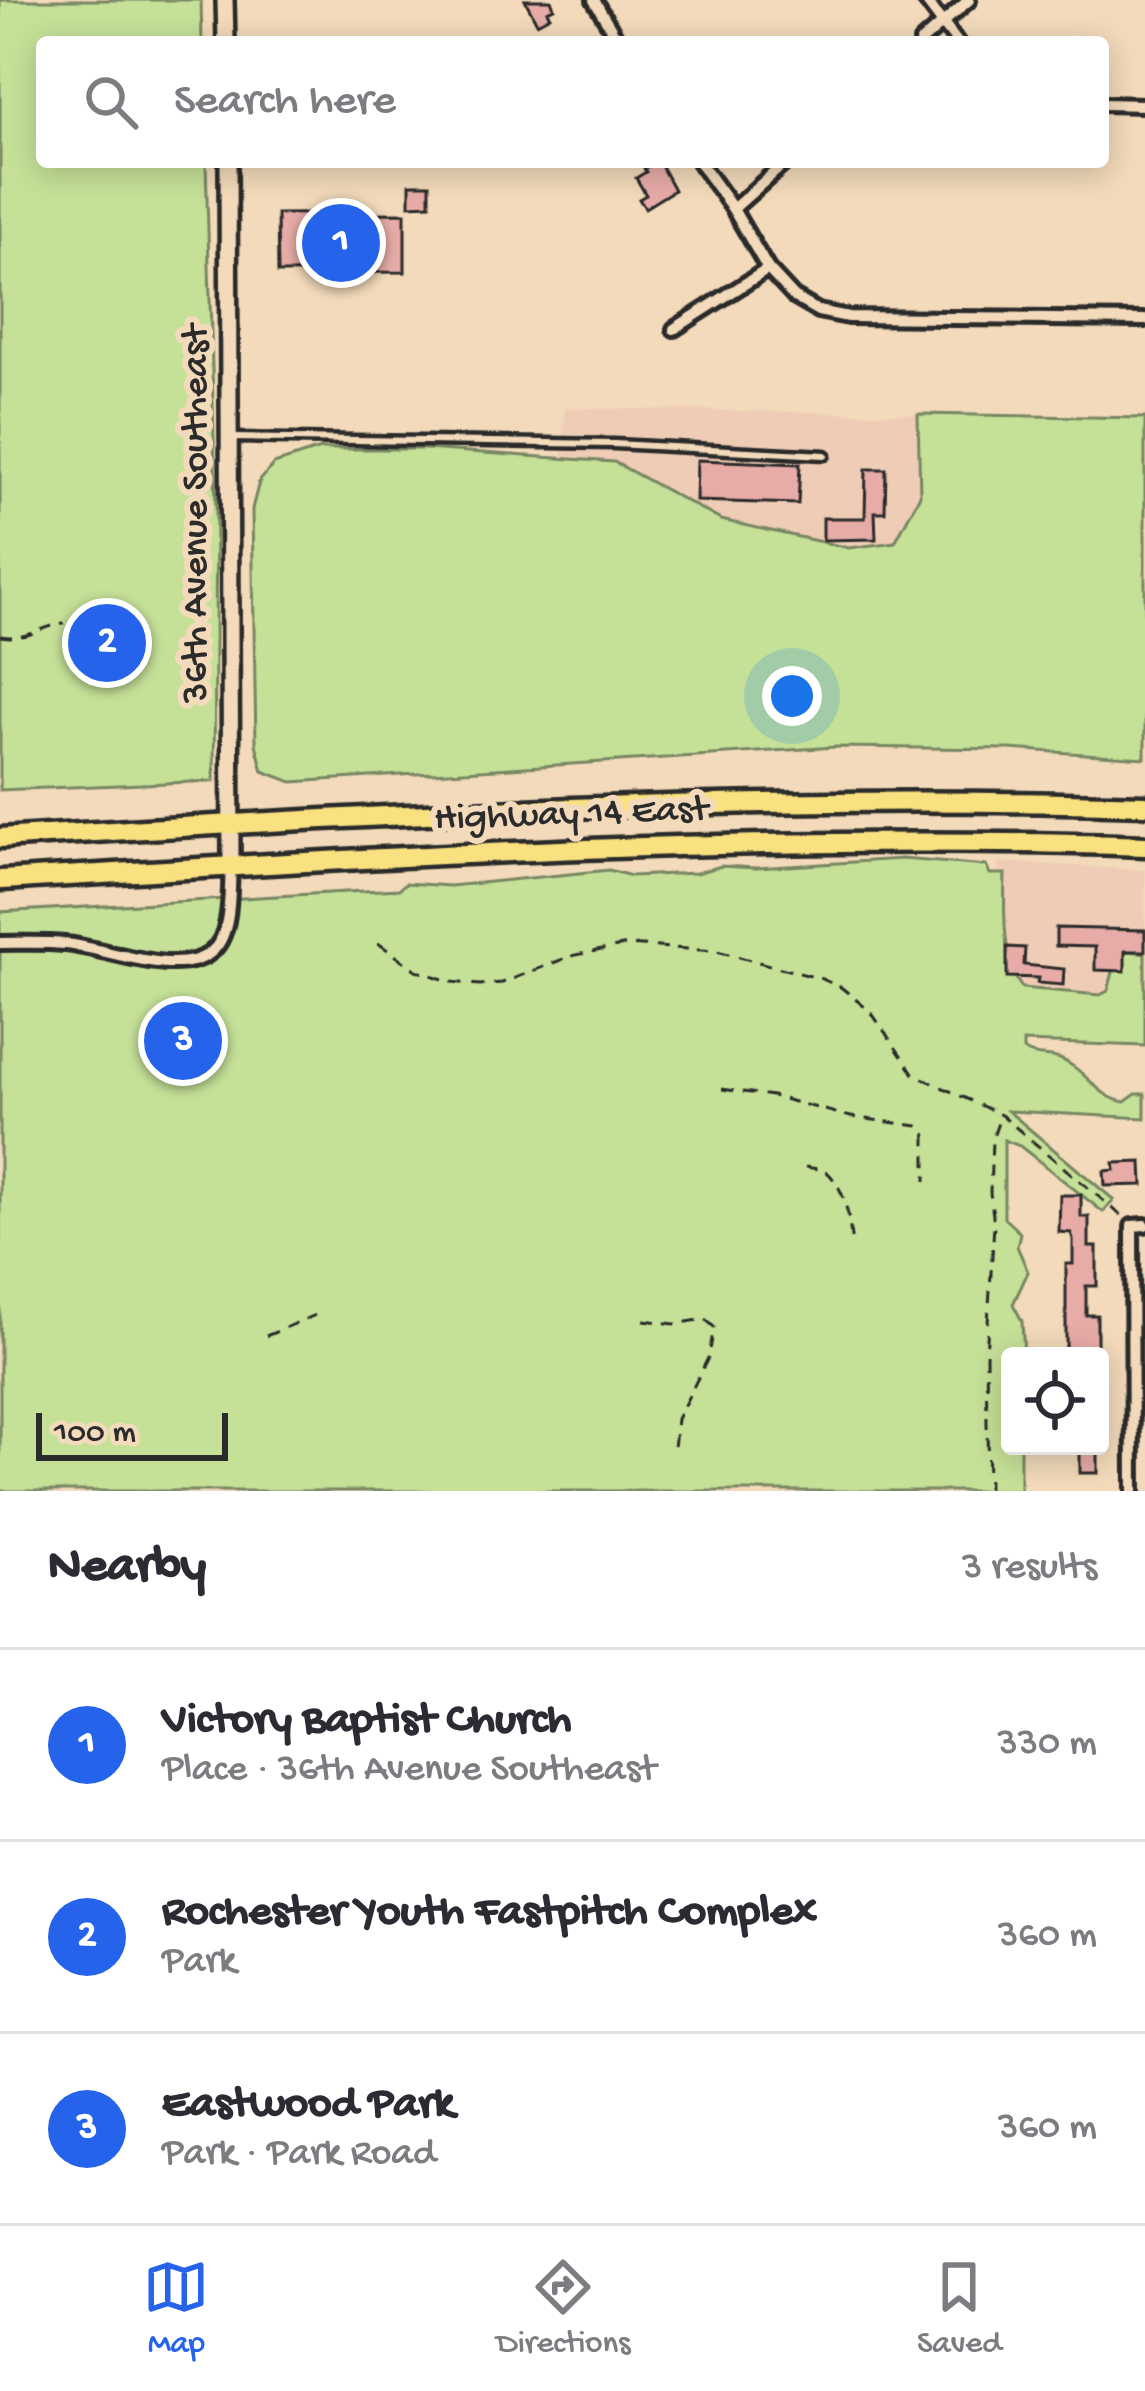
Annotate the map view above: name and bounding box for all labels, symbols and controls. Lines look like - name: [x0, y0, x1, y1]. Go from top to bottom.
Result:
- search box: [36, 36, 1109, 168]
- icon: search: [78, 69, 144, 135]
- text: Search here: [174, 76, 396, 129]
- pin: 1: [302, 198, 380, 288]
- street label: 36th Avenue Southeast: [175, 322, 221, 704]
- pin: 2: [68, 598, 146, 688]
- your location: [762, 666, 822, 726]
- street label: Highway 14 East: [433, 788, 712, 844]
- pin: 3: [144, 996, 222, 1086]
- map controls: [1001, 1347, 1109, 1455]
- button: locate: [1001, 1347, 1109, 1455]
- scale bar: [36, 1407, 228, 1460]
- text: 100 m: [54, 1415, 136, 1453]
- text: Nearby: [48, 1539, 206, 1599]
- text: 3 results: [962, 1546, 1097, 1592]
- text: Victory Baptist Church: [162, 1695, 571, 1748]
- text: 1: [79, 1722, 95, 1768]
- text: 330 m: [997, 1722, 1097, 1768]
- text: Place · 36th Avenue Southeast: [162, 1748, 656, 1794]
- text: Rochester Youth Fastpitch Complex: [162, 1887, 817, 1940]
- text: 2: [77, 1914, 97, 1960]
- text: 360 m: [998, 1914, 1097, 1960]
- text: Park: [162, 1940, 236, 1986]
- text: Eastwood Park: [162, 2079, 454, 2132]
- text: 3: [77, 2106, 97, 2152]
- text: 360 m: [998, 2106, 1097, 2152]
- text: Park · Park Road: [162, 2132, 436, 2178]
- tab: Map: [143, 2254, 209, 2364]
- tab: Directions: [496, 2254, 630, 2364]
- tab: Saved: [917, 2254, 1002, 2364]

